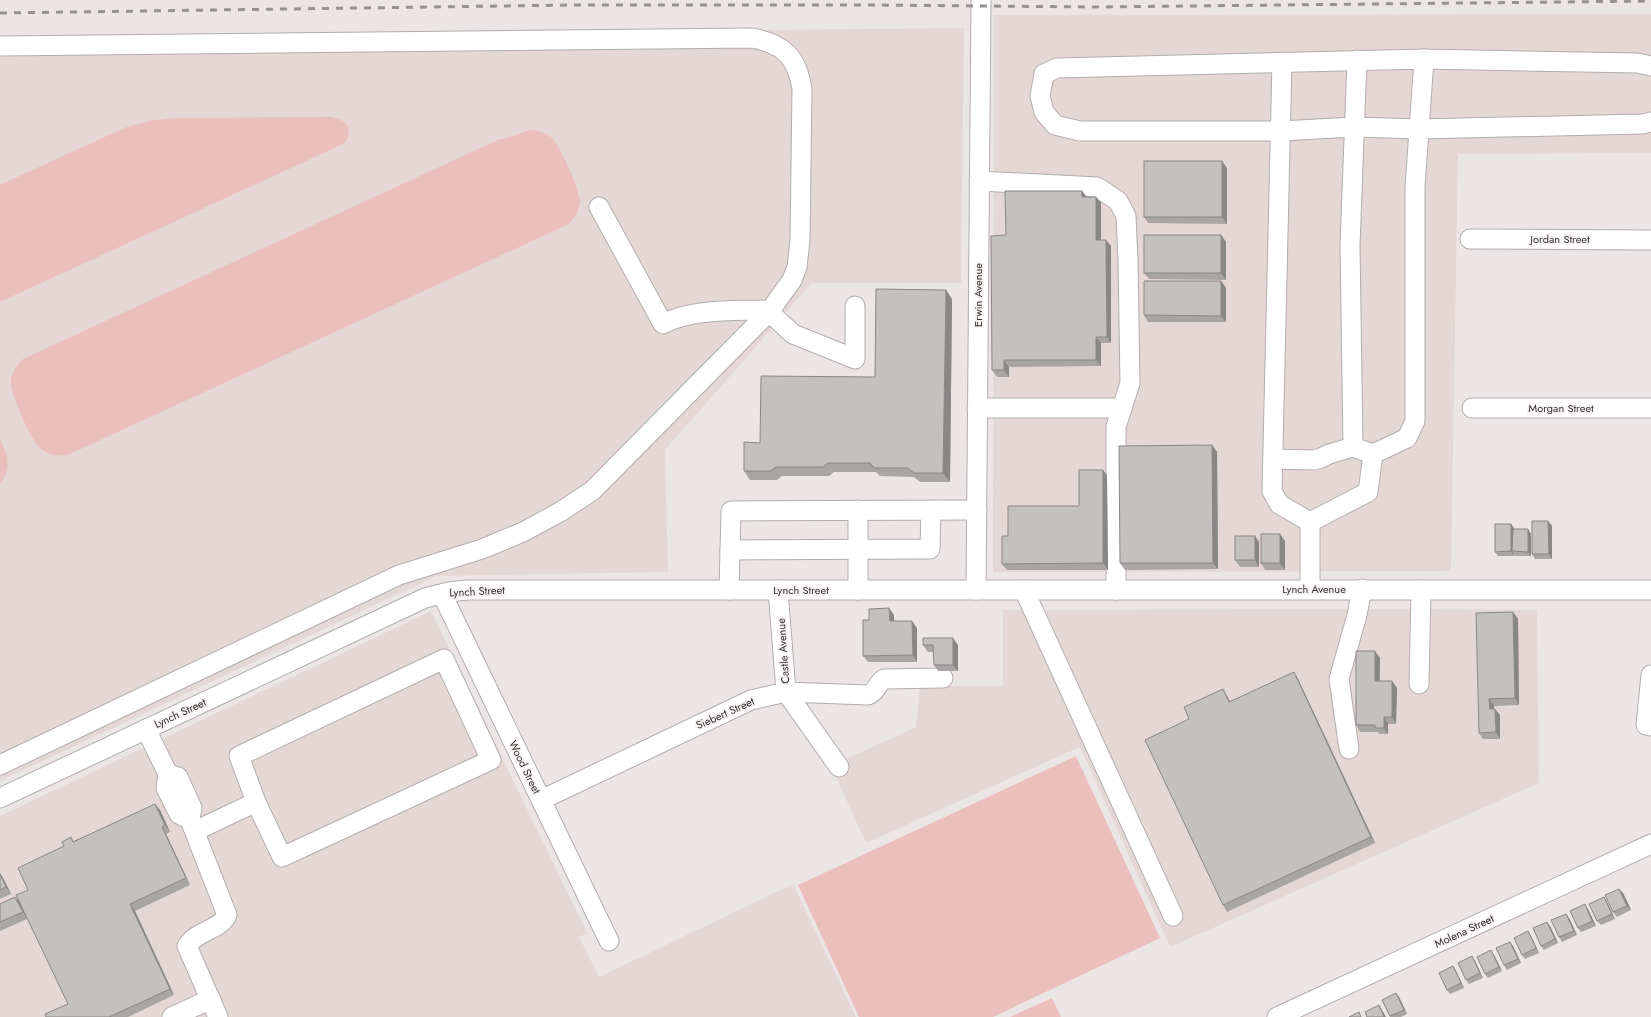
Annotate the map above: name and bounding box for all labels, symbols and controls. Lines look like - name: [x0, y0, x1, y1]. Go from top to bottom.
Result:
- street label: Jordan Street: [1528, 231, 1590, 247]
- street label: Erwin Avenue: [970, 263, 986, 327]
- street label: Morgan Street: [1528, 400, 1594, 416]
- street label: Lynch Avenue: [1282, 581, 1346, 597]
- street label: Lynch Street: [449, 582, 506, 600]
- street label: Lynch Street: [773, 582, 829, 598]
- street label: Castle Avenue: [773, 617, 793, 684]
- street label: Siebert Street: [693, 693, 757, 733]
- street label: Lynch Street: [151, 694, 209, 732]
- street label: Wood Street: [505, 737, 545, 797]
- street label: Molena Street: [1432, 910, 1497, 952]

